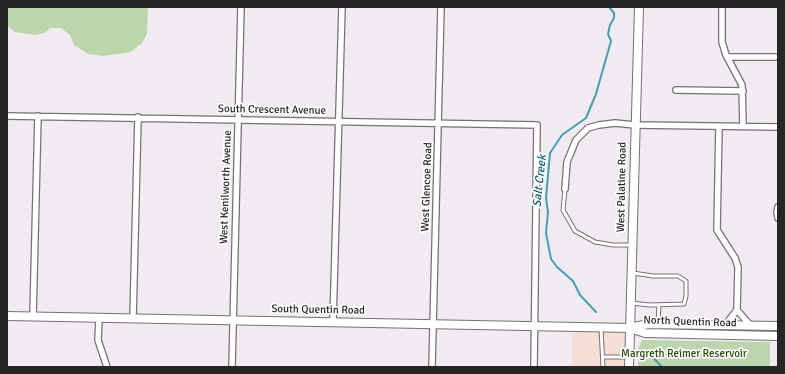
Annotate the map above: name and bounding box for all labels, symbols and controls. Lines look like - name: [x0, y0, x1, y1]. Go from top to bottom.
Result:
- street label: South Crescent Avenue: [218, 102, 326, 118]
- street label: West Kenilworth Avenue: [217, 130, 235, 244]
- street label: West Glencoe Road: [419, 142, 435, 232]
- street label: West Palatine Road: [615, 142, 629, 232]
- water label: Salt Creek: [530, 154, 550, 208]
- street label: South Quentin Road: [271, 303, 365, 317]
- street label: North Quentin Road: [643, 314, 737, 330]
- park label: Margreth Reimer Reservoir: [621, 347, 747, 361]

